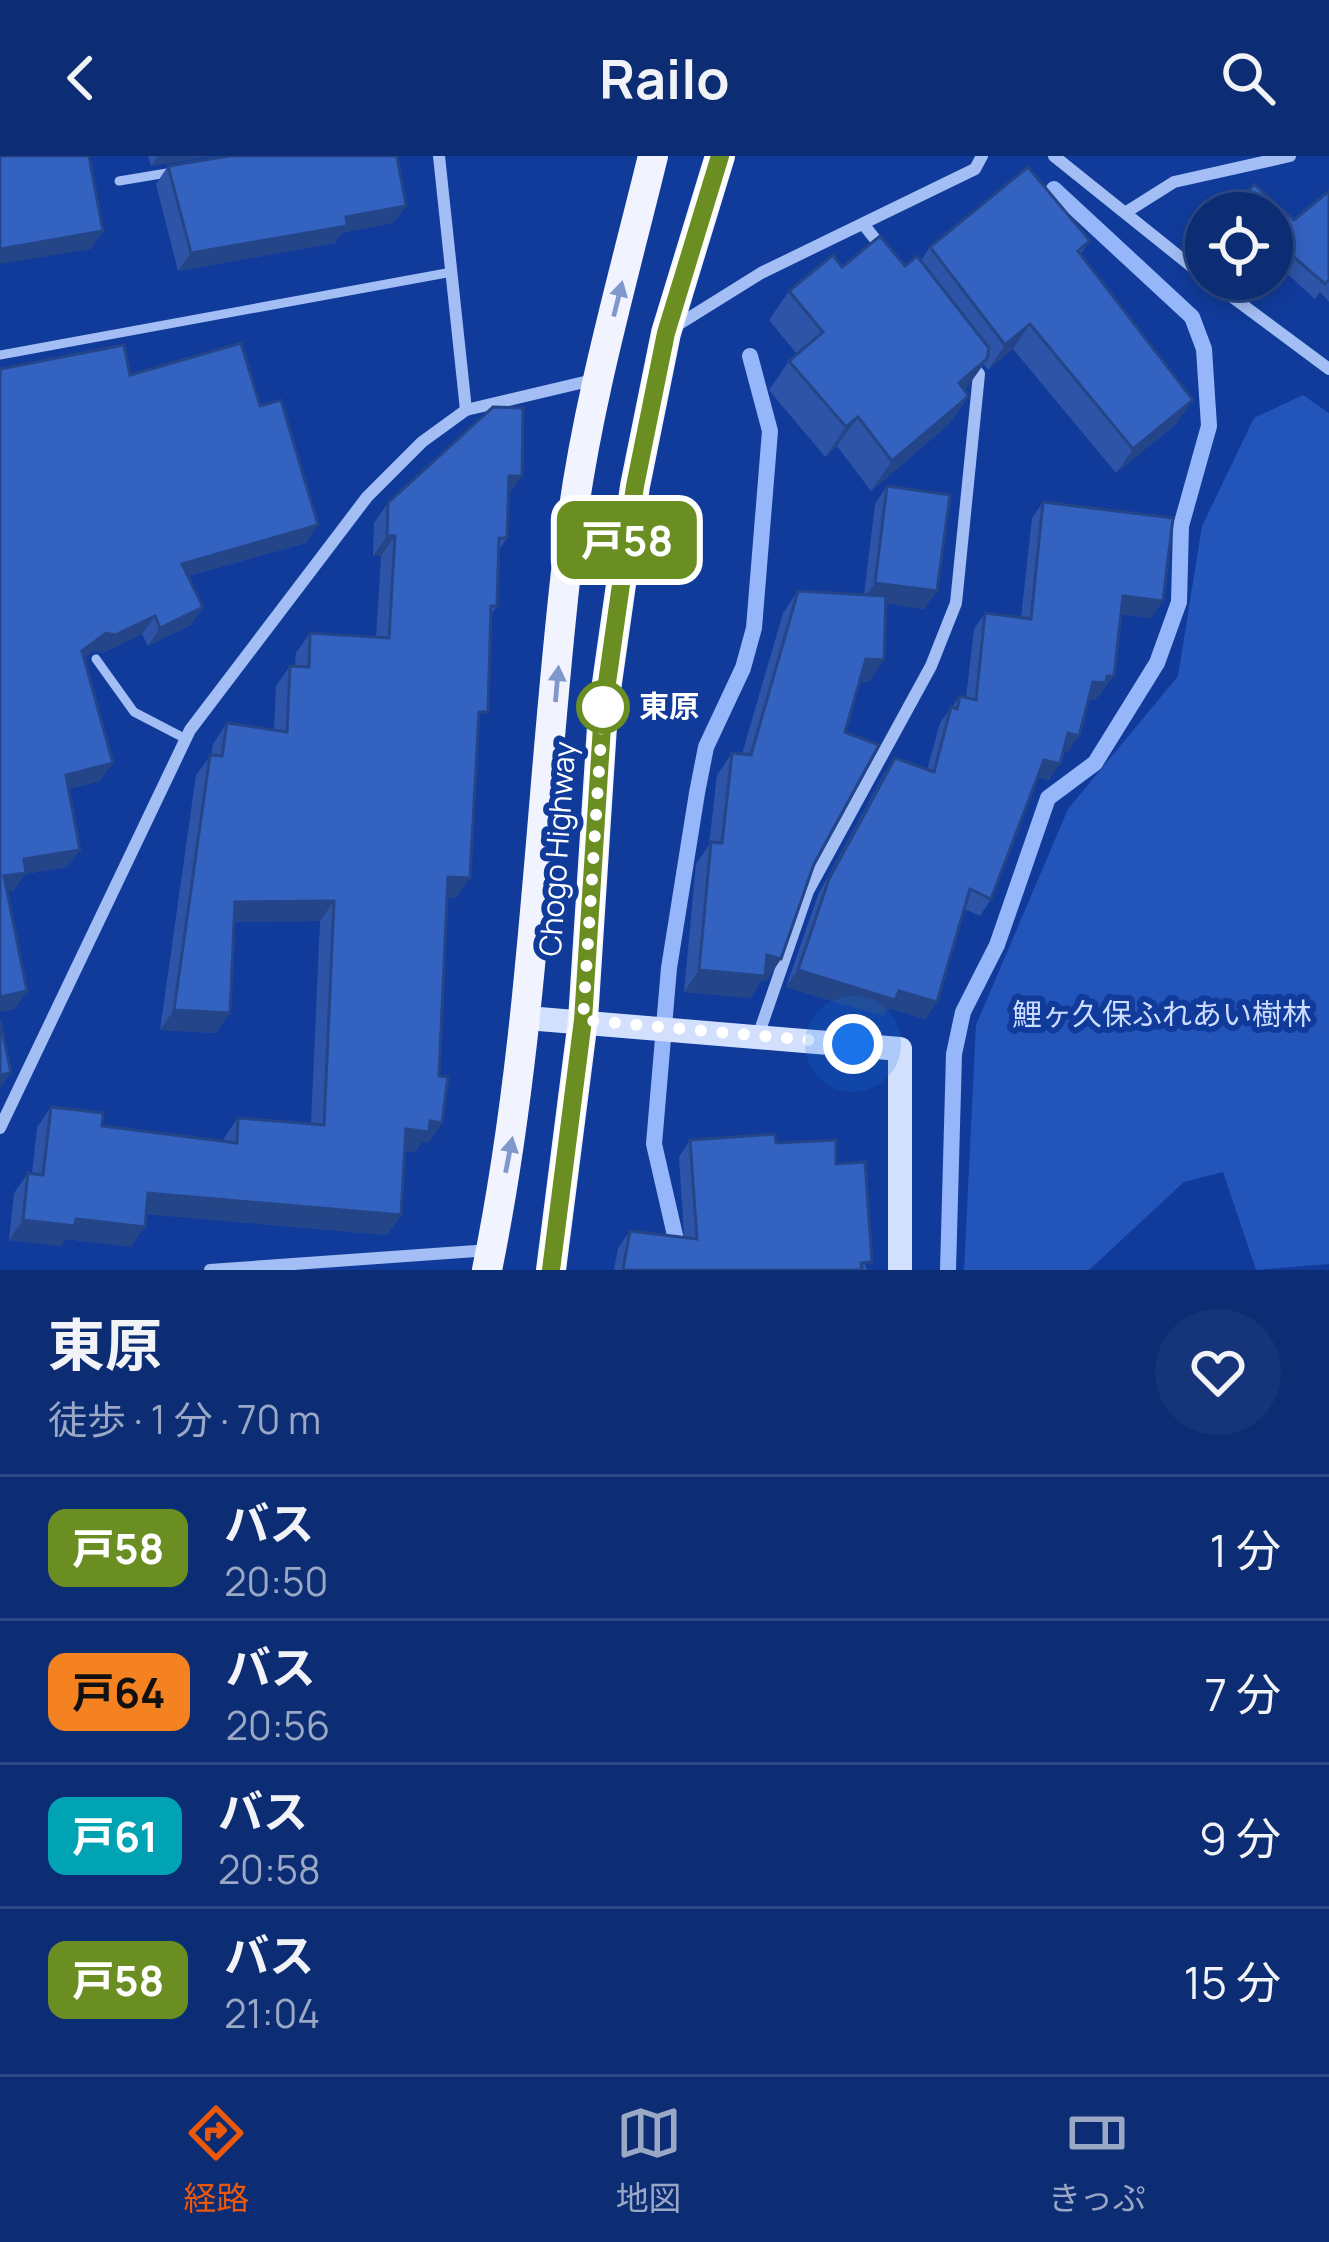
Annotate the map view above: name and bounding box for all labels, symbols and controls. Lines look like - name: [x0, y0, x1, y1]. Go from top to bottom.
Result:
- text: Railo: [599, 41, 730, 115]
- icon: back: [48, 45, 114, 111]
- icon: search: [1215, 45, 1281, 111]
- map controls: [1185, 192, 1293, 300]
- button: locate: [1185, 192, 1293, 300]
- one-way arrow: [609, 281, 628, 318]
- line badge: 戸58: [558, 501, 696, 579]
- text: 戸58: [581, 511, 673, 569]
- one-way arrow: [548, 665, 567, 702]
- marker: 東原: [578, 682, 628, 732]
- place label: 東原: [639, 685, 699, 726]
- street label: Chogo Highway: [529, 740, 584, 958]
- park label: 鯉ヶ久保ふれあい樹林: [1012, 993, 1312, 1034]
- your location: [823, 1014, 883, 1074]
- one-way arrow: [500, 1136, 519, 1173]
- text: 東原: [48, 1305, 162, 1383]
- button: heart: [1155, 1309, 1281, 1435]
- text: 徒歩 · 1 分 · 70 m: [48, 1392, 321, 1446]
- text: バス: [224, 1492, 314, 1554]
- text: 戸58: [72, 1519, 164, 1577]
- text: 1 分: [1209, 1519, 1281, 1581]
- text: 20:50: [224, 1554, 328, 1608]
- text: バス: [226, 1636, 316, 1698]
- text: 戸64: [72, 1663, 166, 1721]
- text: 7 分: [1204, 1663, 1281, 1725]
- text: 20:56: [226, 1698, 330, 1752]
- text: バス: [218, 1780, 308, 1842]
- text: 戸61: [72, 1807, 158, 1865]
- text: 9 分: [1199, 1807, 1281, 1869]
- text: 20:58: [218, 1842, 321, 1896]
- text: バス: [224, 1924, 314, 1986]
- text: 戸58: [72, 1951, 164, 2009]
- text: 15 分: [1183, 1951, 1281, 2013]
- text: 21:04: [224, 1986, 320, 2040]
- tab: 経路: [183, 2100, 249, 2220]
- tab: 地図: [616, 2100, 682, 2220]
- tab: きっぷ: [1048, 2100, 1146, 2220]

